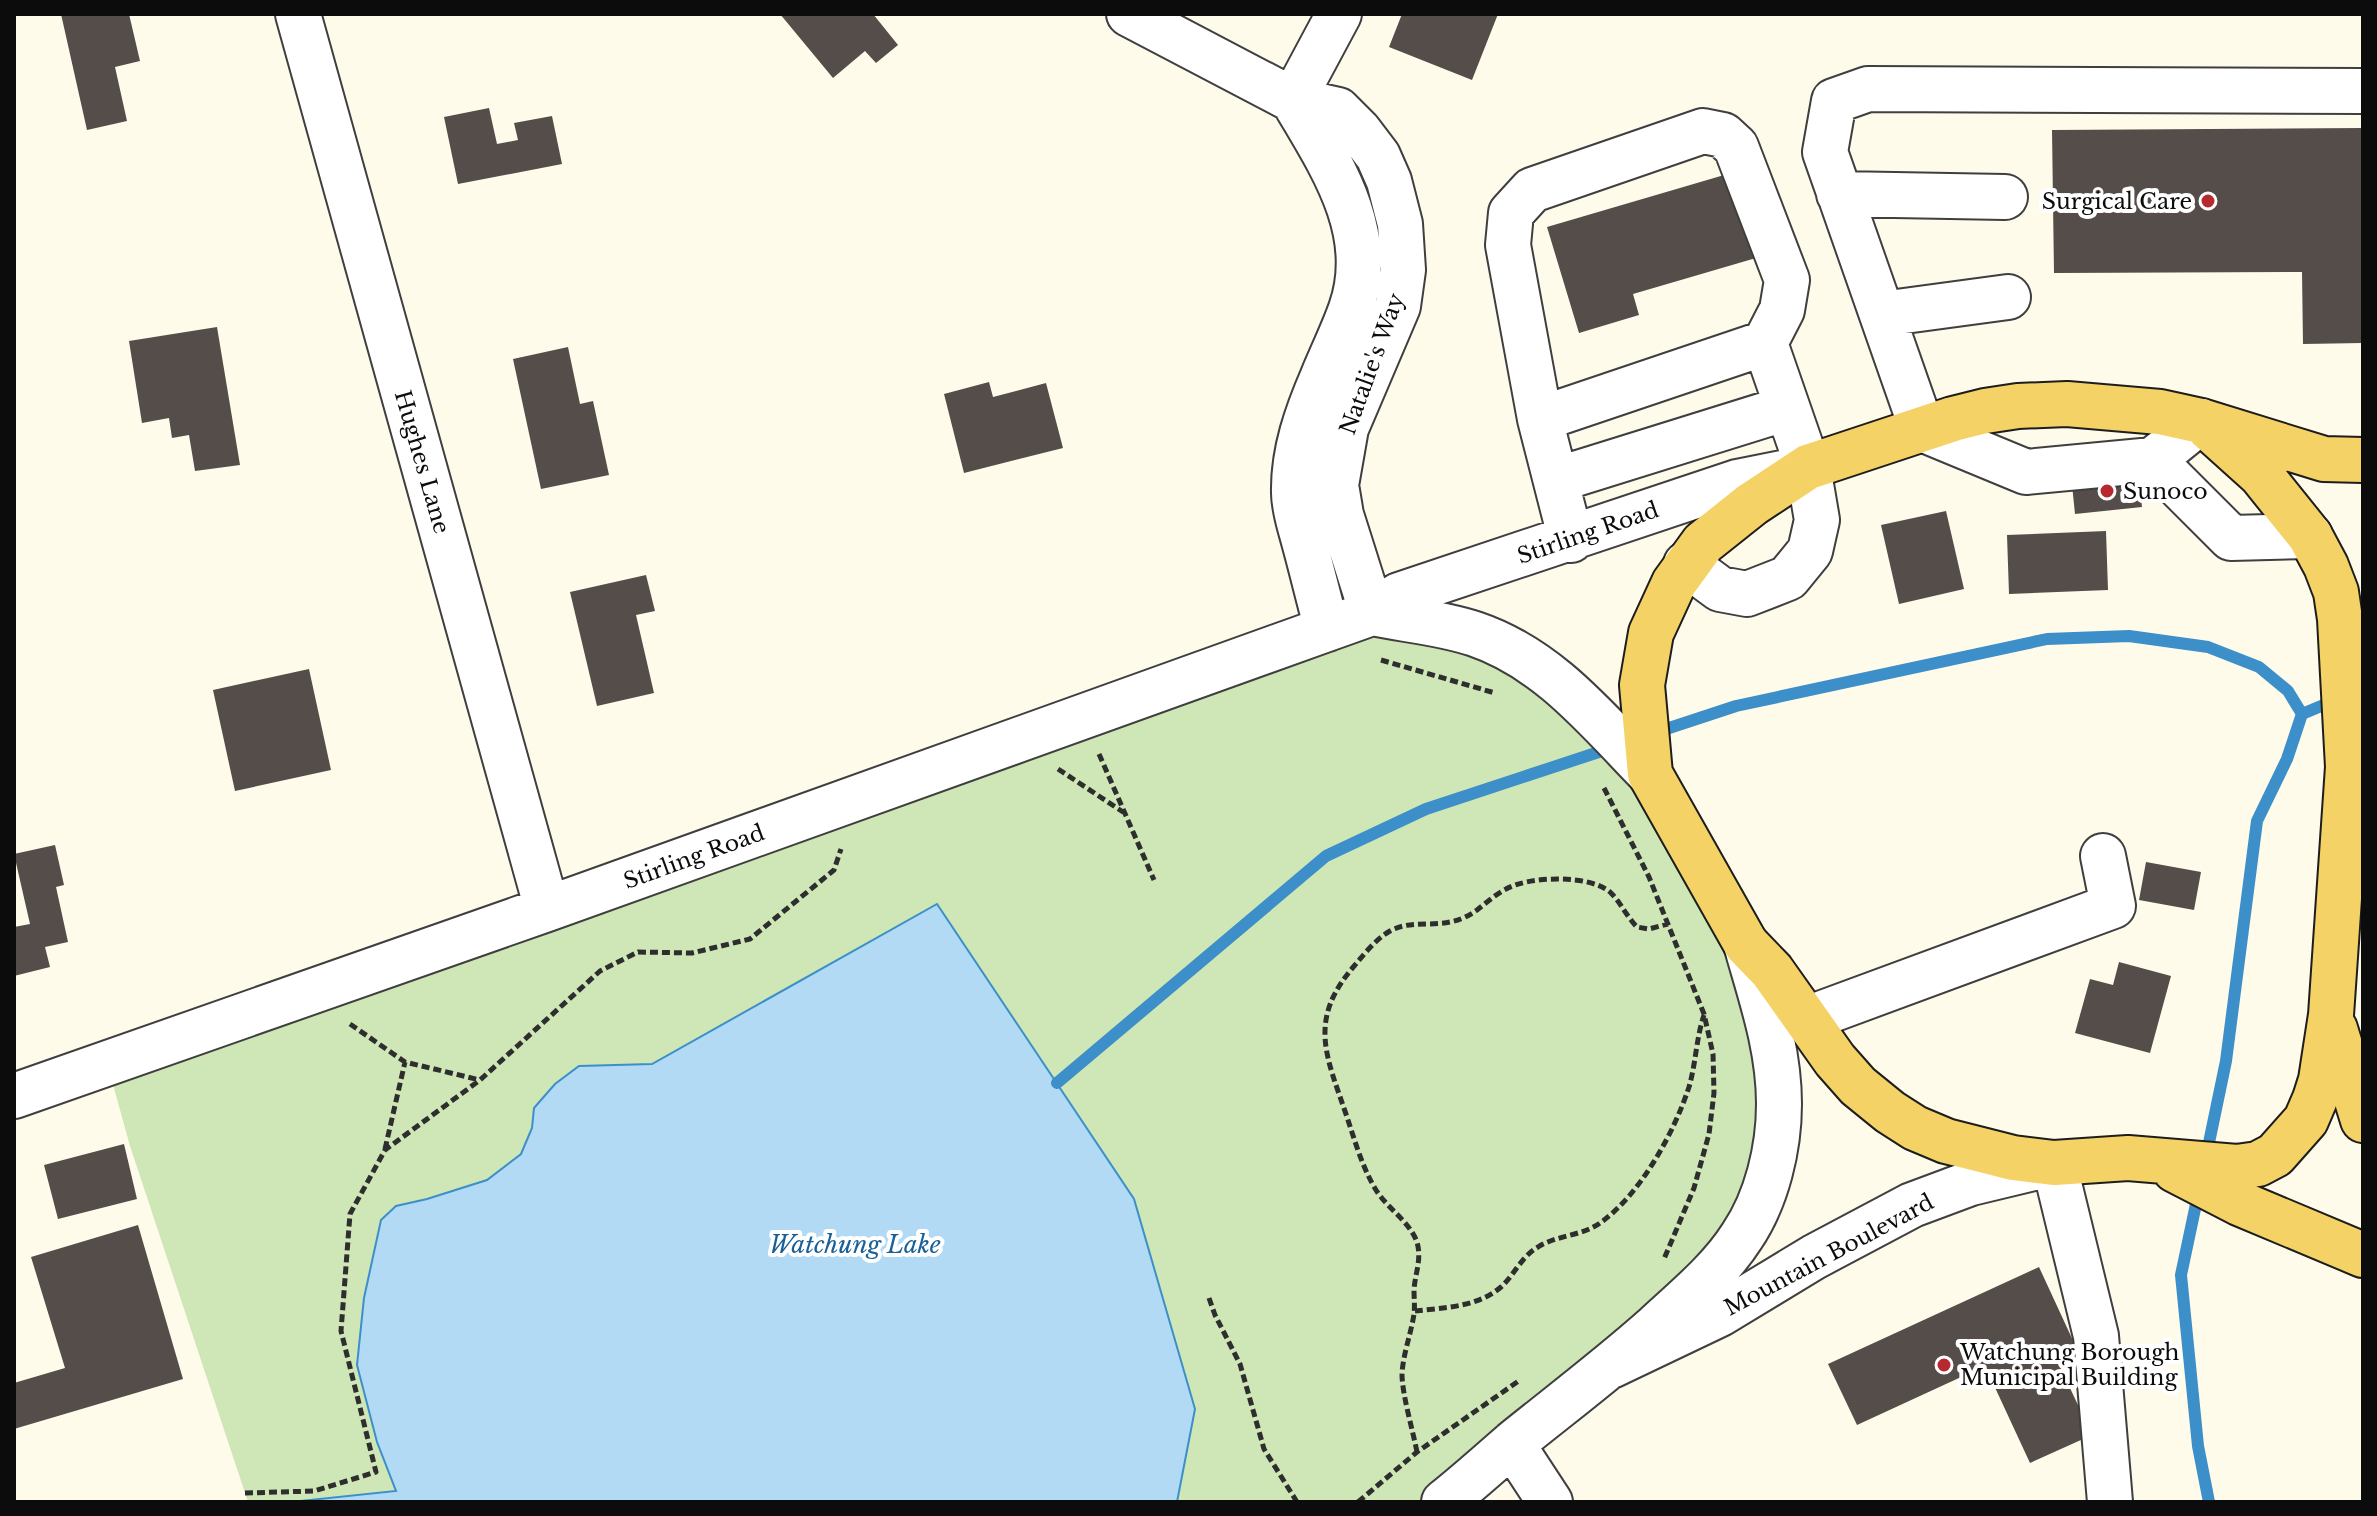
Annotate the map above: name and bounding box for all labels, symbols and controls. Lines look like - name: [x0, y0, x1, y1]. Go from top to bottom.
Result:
- place label: Surgical Care: [2042, 188, 2192, 215]
- marker: Surgical Care: [2199, 192, 2217, 210]
- street label: Natalie's Way: [1334, 290, 1410, 438]
- street label: Hughes Lane: [389, 387, 455, 537]
- place label: Sunoco: [2123, 478, 2208, 505]
- marker: Sunoco: [2098, 482, 2116, 500]
- street label: Stirling Road: [1514, 496, 1663, 570]
- street label: Stirling Road: [620, 819, 768, 895]
- street label: Mountain Boulevard: [1720, 1188, 1938, 1322]
- water label: Watchung Lake: [769, 1230, 941, 1259]
- place label: Watchung Borough Municipal Building: [1959, 1339, 2179, 1391]
- marker: Watchung Borough Municipal Building: [1935, 1356, 1953, 1374]

